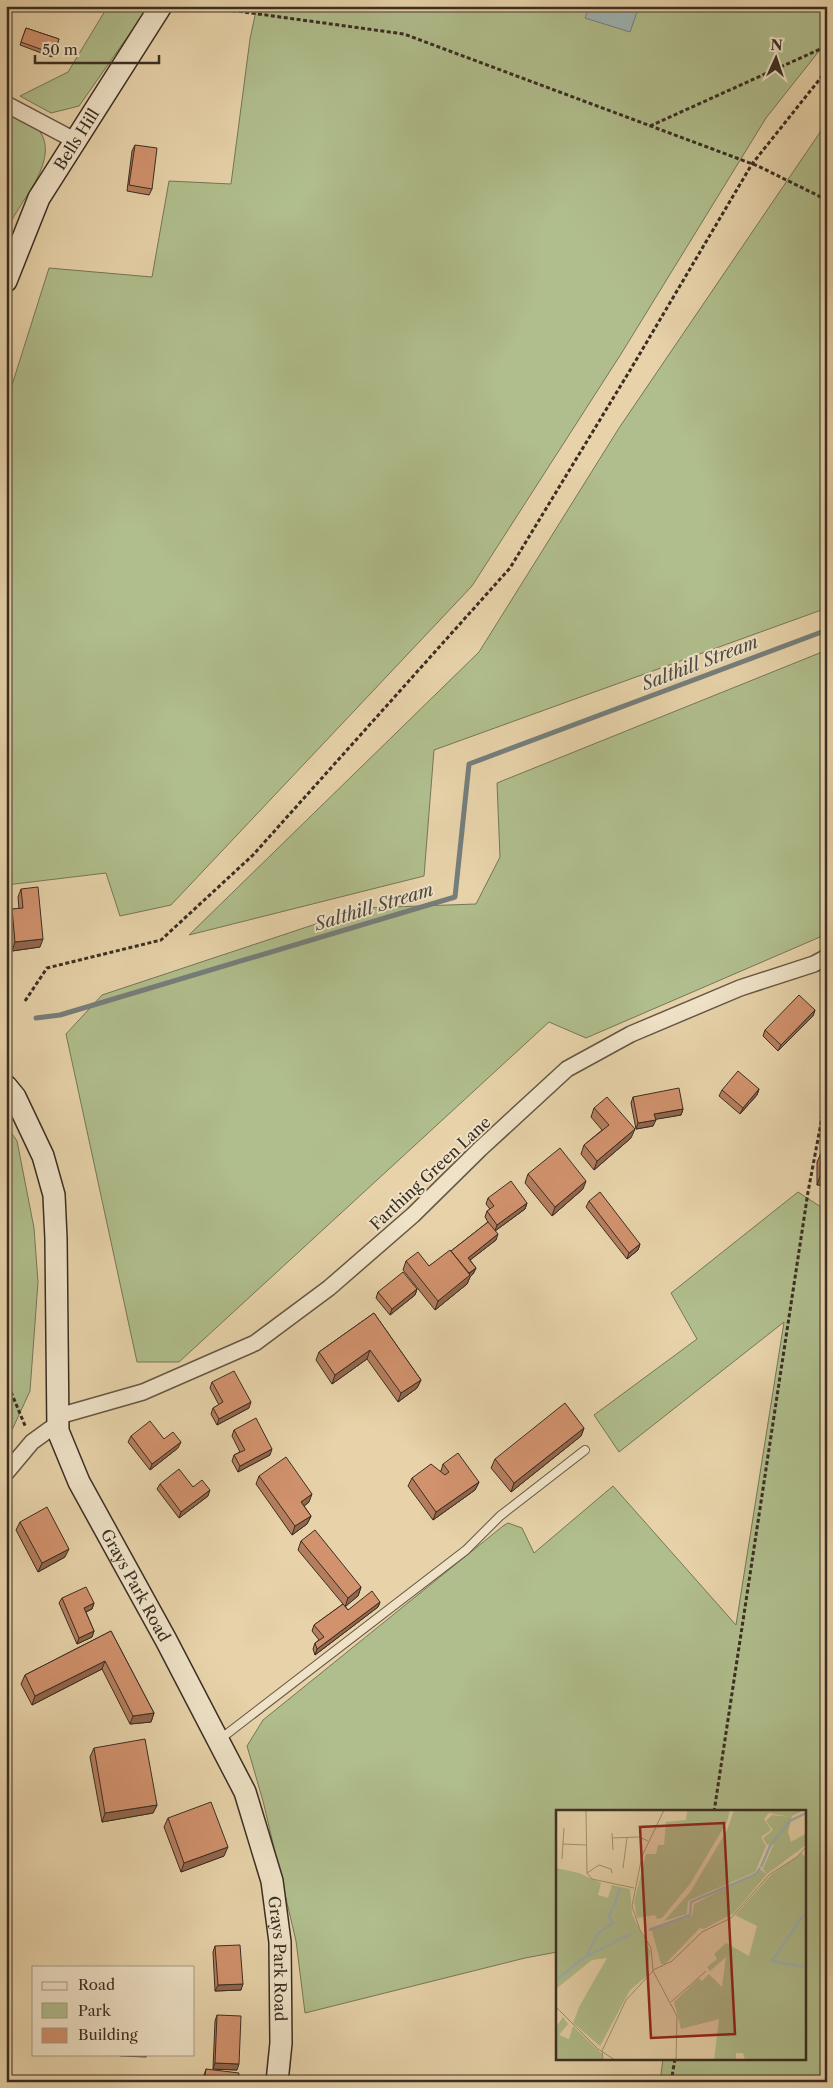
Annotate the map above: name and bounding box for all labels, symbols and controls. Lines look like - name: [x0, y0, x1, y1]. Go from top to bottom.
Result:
- scale bar: [35, 32, 159, 64]
- north arrow: [750, 32, 800, 82]
- text: N: [770, 36, 783, 54]
- text: 50 m: [42, 40, 78, 59]
- street label: Bells Hill: [49, 104, 103, 174]
- water label: Salthill Stream: [638, 631, 761, 696]
- water label: Salthill Stream: [311, 879, 436, 936]
- street label: Farthing Green Lane: [365, 1112, 495, 1234]
- street label: Grays Park Road: [97, 1525, 175, 1645]
- inset map: [556, 1810, 806, 2060]
- street label: Grays Park Road: [264, 1895, 291, 2022]
- legend: [32, 1966, 195, 2056]
- text: Road: [78, 1975, 115, 1994]
- text: Park: [78, 2001, 112, 2020]
- text: Building: [78, 2025, 138, 2044]

